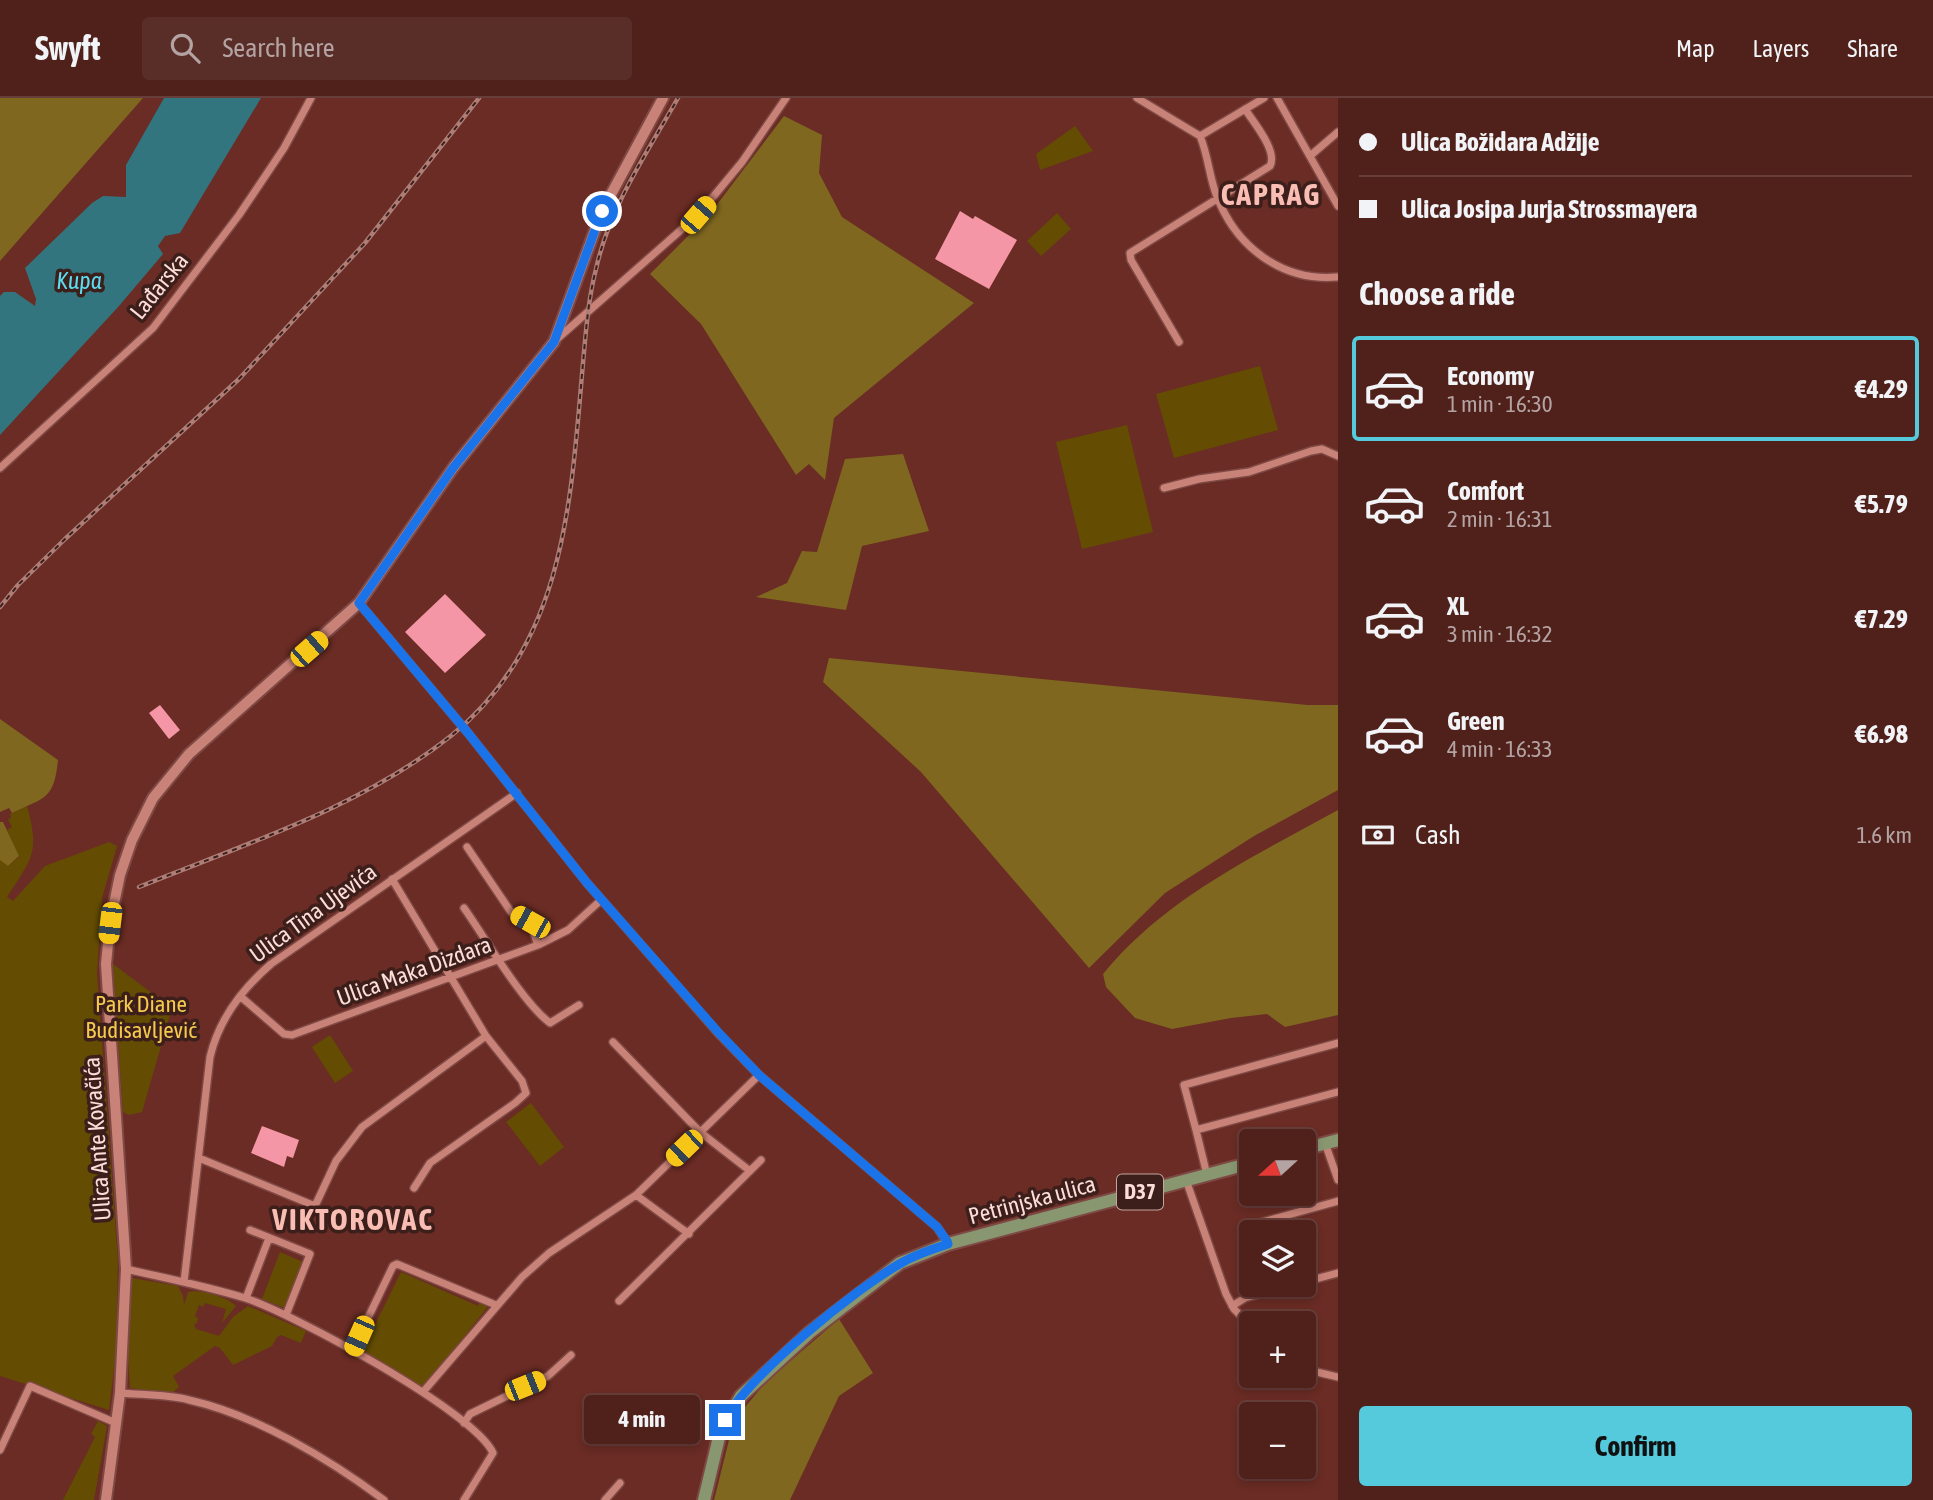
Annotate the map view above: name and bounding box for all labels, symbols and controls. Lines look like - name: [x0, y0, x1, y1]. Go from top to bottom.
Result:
- search box: [142, 17, 632, 80]
- text: Swyft: [35, 29, 100, 67]
- icon: search: [166, 29, 204, 67]
- text: Search here: [222, 33, 335, 63]
- text: Map: [1676, 35, 1715, 62]
- text: Layers: [1753, 35, 1809, 62]
- text: Share: [1847, 35, 1898, 62]
- text: Ulica Božidara Adžije: [1401, 127, 1600, 157]
- district label: CAPRAG: [1221, 177, 1321, 211]
- car: [677, 192, 720, 238]
- text: Ulica Josipa Jurja Strossmayera: [1401, 194, 1697, 224]
- route start: [586, 195, 618, 227]
- street label: Lađarska: [125, 248, 193, 324]
- water label: Kupa: [56, 267, 102, 294]
- text: Choose a ride: [1359, 275, 1515, 312]
- icon: car: [1363, 357, 1426, 420]
- text: Economy: [1447, 361, 1534, 391]
- text: €4.29: [1855, 374, 1908, 404]
- text: 1 min · 16:30: [1447, 391, 1553, 417]
- icon: car: [1363, 472, 1426, 535]
- text: Comfort: [1447, 476, 1524, 506]
- text: €5.79: [1855, 489, 1908, 519]
- text: 2 min · 16:31: [1447, 506, 1553, 532]
- icon: car: [1363, 587, 1426, 650]
- text: XL: [1447, 591, 1469, 621]
- text: €7.29: [1855, 604, 1908, 634]
- text: 3 min · 16:32: [1447, 621, 1553, 647]
- car: [287, 627, 332, 671]
- icon: car: [1363, 702, 1426, 765]
- text: Green: [1447, 706, 1505, 736]
- text: €6.98: [1855, 719, 1908, 749]
- text: 4 min · 16:33: [1447, 736, 1553, 762]
- icon: cash: [1359, 816, 1397, 854]
- text: Cash: [1415, 820, 1461, 850]
- text: 1.6 km: [1856, 822, 1912, 848]
- street label: Ulica Tina Ujevića: [245, 858, 381, 968]
- car: [98, 901, 123, 945]
- car: [507, 903, 554, 941]
- street label: Ulica Maka Dizdara: [333, 931, 495, 1011]
- park label: Park Diane Budisavljević: [85, 991, 197, 1043]
- street label: Ulica Ante Kovačića: [78, 1056, 116, 1222]
- car: [662, 1126, 707, 1170]
- north arrow: [1239, 1129, 1316, 1206]
- map controls: [1239, 1129, 1316, 1479]
- street label: Petrinjska ulica: [966, 1171, 1098, 1229]
- road number: D37: [1117, 1174, 1163, 1210]
- district label: VIKTOROVAC: [271, 1202, 434, 1236]
- button: layers: [1239, 1220, 1316, 1297]
- button: +: [1239, 1311, 1316, 1388]
- car: [341, 1313, 378, 1359]
- car: [502, 1368, 549, 1404]
- callout: 4 min: [585, 1396, 700, 1444]
- button: −: [1239, 1402, 1316, 1479]
- route end: [709, 1404, 741, 1436]
- text: 4 min: [619, 1406, 665, 1432]
- button: Confirm: [1359, 1406, 1912, 1486]

